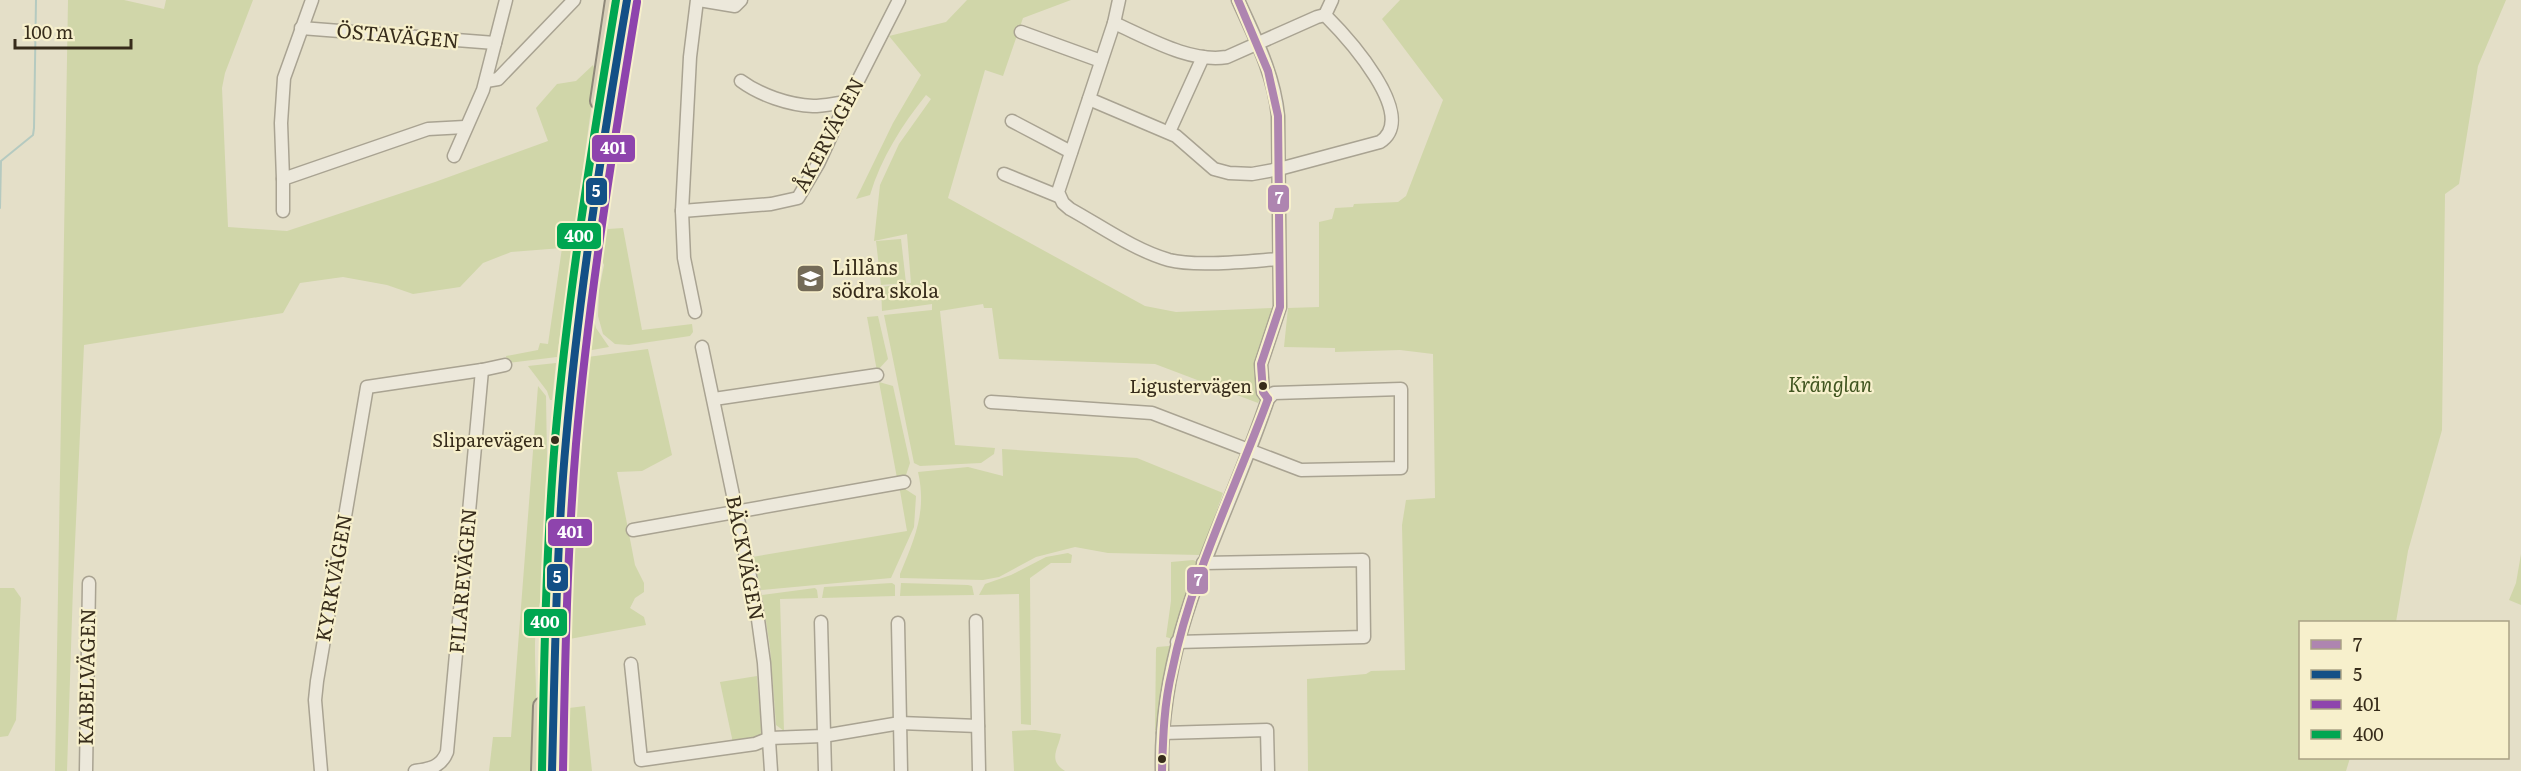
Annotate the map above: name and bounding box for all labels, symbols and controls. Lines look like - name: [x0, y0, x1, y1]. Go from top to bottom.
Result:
- scale bar: [15, 12, 130, 50]
- street label: ÖSTAVÄGEN: [336, 14, 461, 54]
- text: 100 m: [24, 18, 73, 45]
- street label: ÅKERVÄGEN: [784, 71, 870, 197]
- line badge: 401: [591, 134, 636, 163]
- text: 401: [600, 135, 626, 159]
- line badge: 5: [585, 177, 608, 206]
- text: 5: [592, 178, 601, 202]
- line badge: 7: [1267, 184, 1290, 213]
- text: 7: [1275, 185, 1284, 209]
- line badge: 400: [556, 222, 602, 250]
- text: 400: [564, 223, 594, 247]
- place label: Lillåns södra skola: [832, 251, 939, 304]
- school or university icon: Lillåns södra skola: [795, 263, 827, 295]
- park label: Kränglan: [1788, 368, 1872, 398]
- place label: Ligustervägen: [1129, 372, 1252, 399]
- marker: Ligustervägen: [1257, 380, 1269, 392]
- place label: Sliparevägen: [432, 426, 544, 453]
- marker: Sliparevägen: [549, 434, 561, 446]
- street label: BÄCKVÄGEN: [720, 492, 774, 623]
- street label: FILAREVÄGEN: [440, 507, 482, 655]
- street label: KYRKVÄGEN: [306, 511, 358, 644]
- line badge: 401: [547, 518, 593, 547]
- text: 401: [557, 519, 583, 543]
- line badge: 5: [546, 563, 569, 592]
- text: 5: [553, 564, 562, 588]
- line badge: 7: [1186, 566, 1209, 595]
- text: 7: [1194, 567, 1203, 591]
- street label: KABELVÄGEN: [69, 608, 101, 746]
- line badge: 400: [523, 608, 568, 637]
- text: 400: [530, 609, 560, 633]
- legend: [2299, 621, 2509, 759]
- text: 7: [2353, 630, 2362, 657]
- text: 5: [2353, 660, 2362, 687]
- text: 401: [2353, 690, 2381, 717]
- text: 400: [2353, 720, 2384, 747]
- unlabelled marker: [1156, 753, 1168, 765]

